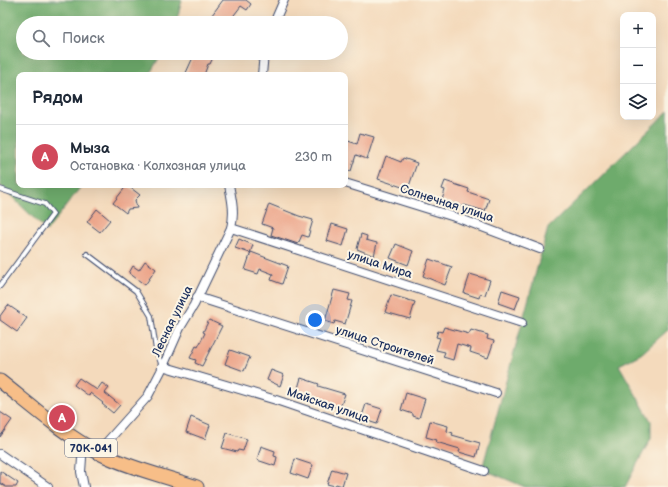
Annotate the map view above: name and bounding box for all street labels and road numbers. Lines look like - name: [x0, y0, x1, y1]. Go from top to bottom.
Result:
- street label: Солнечная улица: [398, 181, 496, 226]
- street label: улица Мира: [346, 247, 414, 282]
- street label: Лесная улица: [148, 283, 196, 360]
- street label: улица Строителей: [334, 323, 436, 368]
- street label: Майская улица: [285, 384, 371, 427]
- road number: 70К-041: [65, 439, 117, 457]

